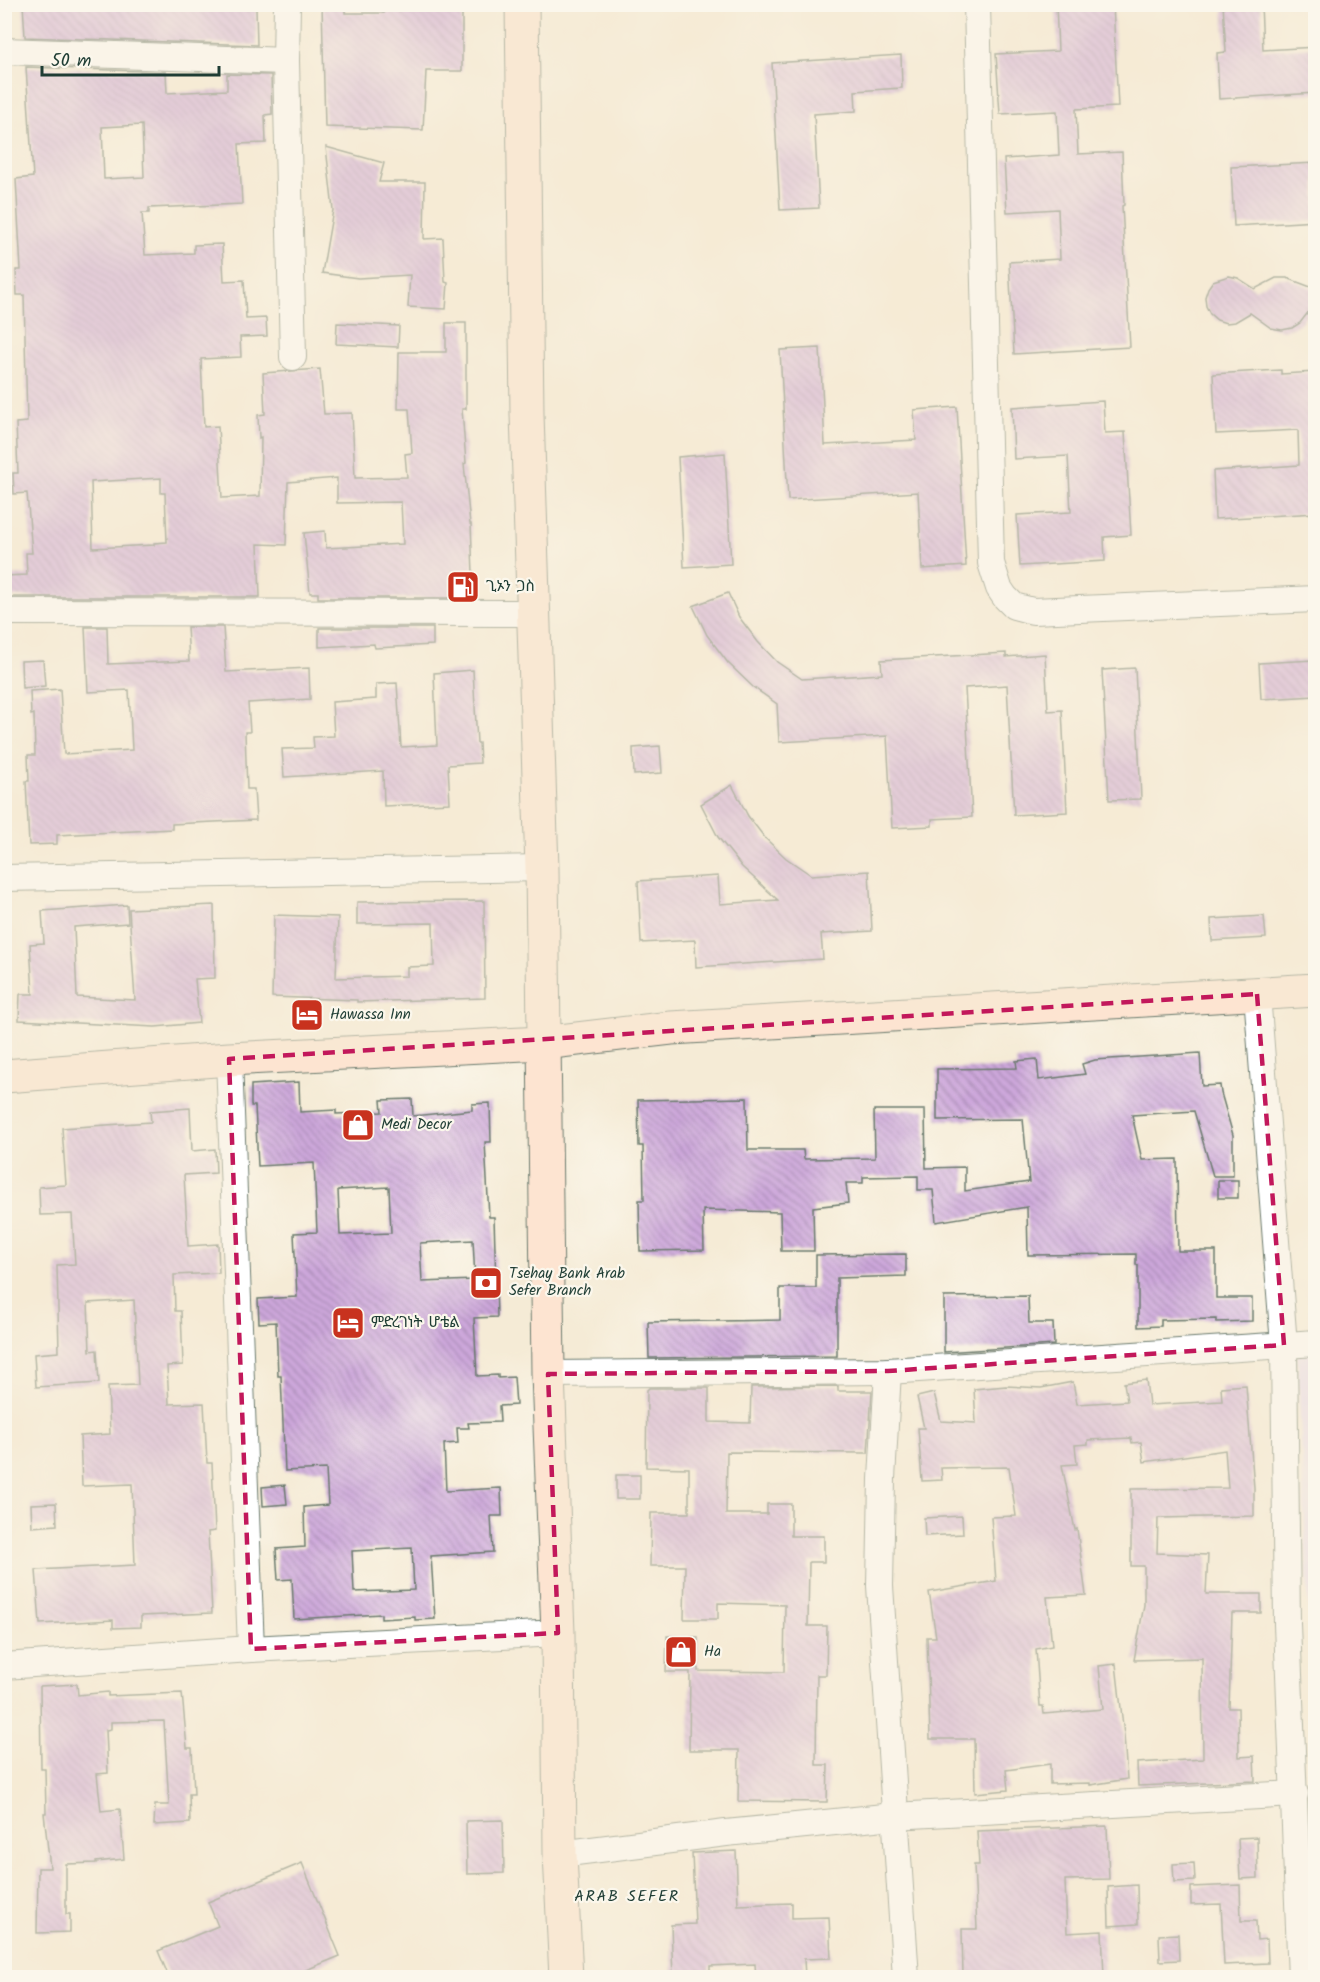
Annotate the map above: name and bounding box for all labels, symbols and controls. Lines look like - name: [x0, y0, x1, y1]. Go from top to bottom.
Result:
- scale bar: [42, 39, 219, 77]
- text: 50 m: [51, 47, 91, 76]
- fuel station icon: ጊኦን ጋስ: [445, 569, 481, 605]
- place label: ጊኦን ጋስ: [486, 575, 535, 599]
- hotel icon: Hawassa Inn: [289, 997, 325, 1033]
- place label: Hawassa Inn: [330, 1003, 411, 1027]
- shop icon: Medi Decor: [340, 1107, 376, 1143]
- place label: Medi Decor: [381, 1113, 453, 1137]
- place label: Tsehay Bank Arab Sefer Branch: [509, 1262, 625, 1303]
- bank icon: Tsehay Bank Arab Sefer Branch: [468, 1265, 504, 1301]
- hotel icon: ምድረገነት ሆቴል: [330, 1305, 366, 1341]
- place label: ምድረገነት ሆቴል: [371, 1311, 460, 1335]
- shop icon: Ha: [663, 1634, 699, 1670]
- place label: Ha: [704, 1640, 721, 1664]
- district label: ARAB SEFER: [574, 1884, 680, 1909]

